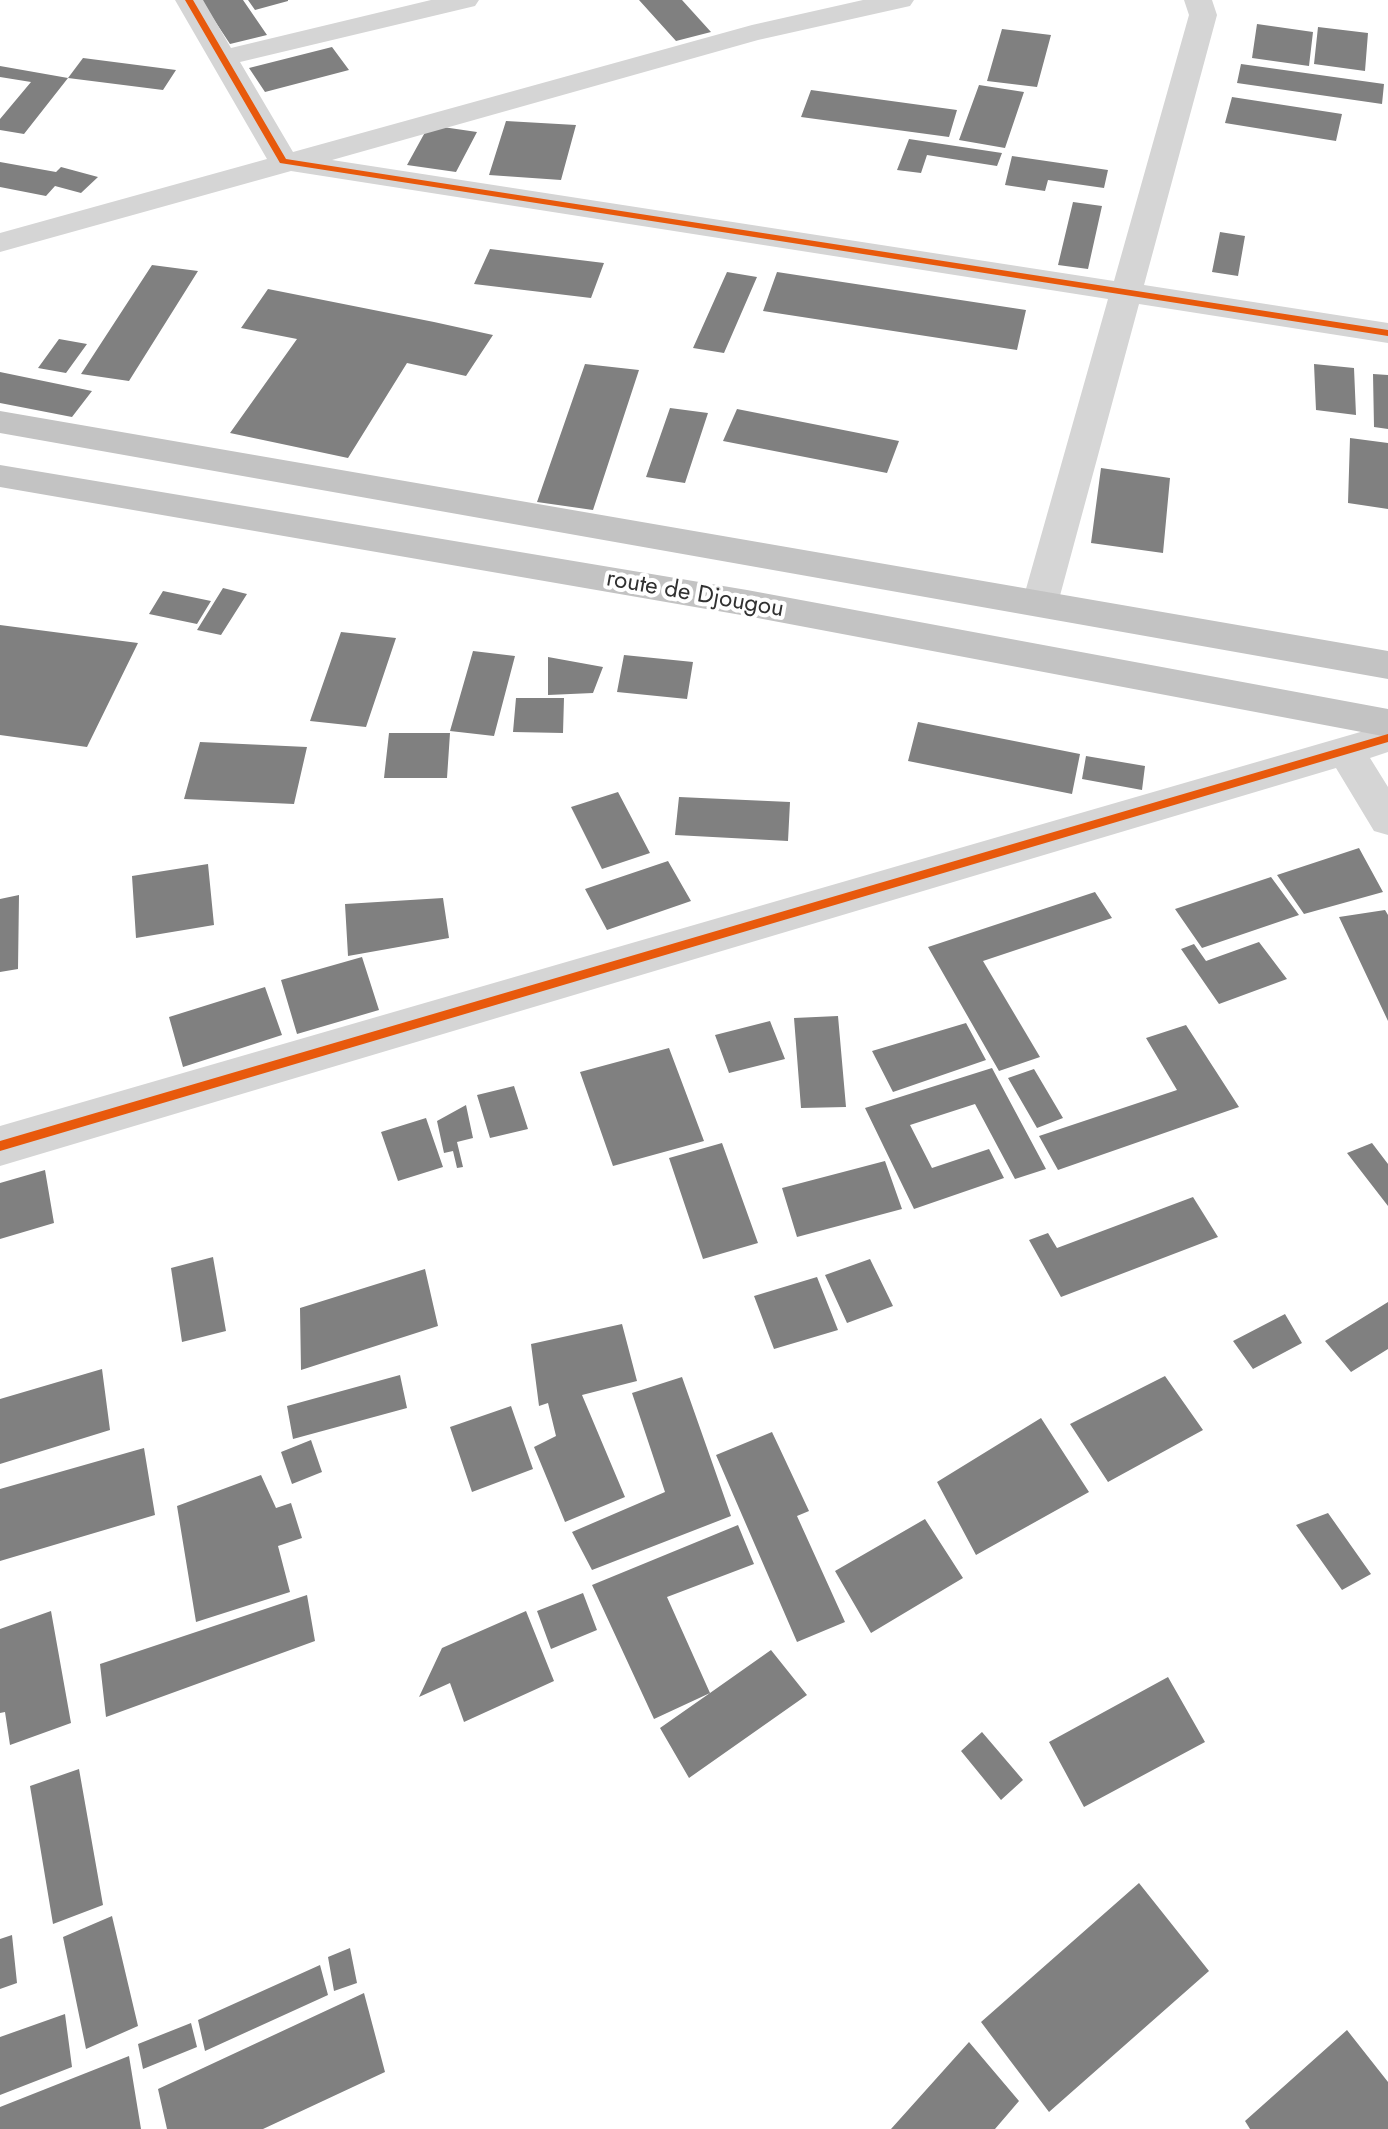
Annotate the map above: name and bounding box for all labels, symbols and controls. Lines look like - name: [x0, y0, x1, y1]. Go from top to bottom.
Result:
- street label: route de Djougou: [604, 565, 786, 625]

